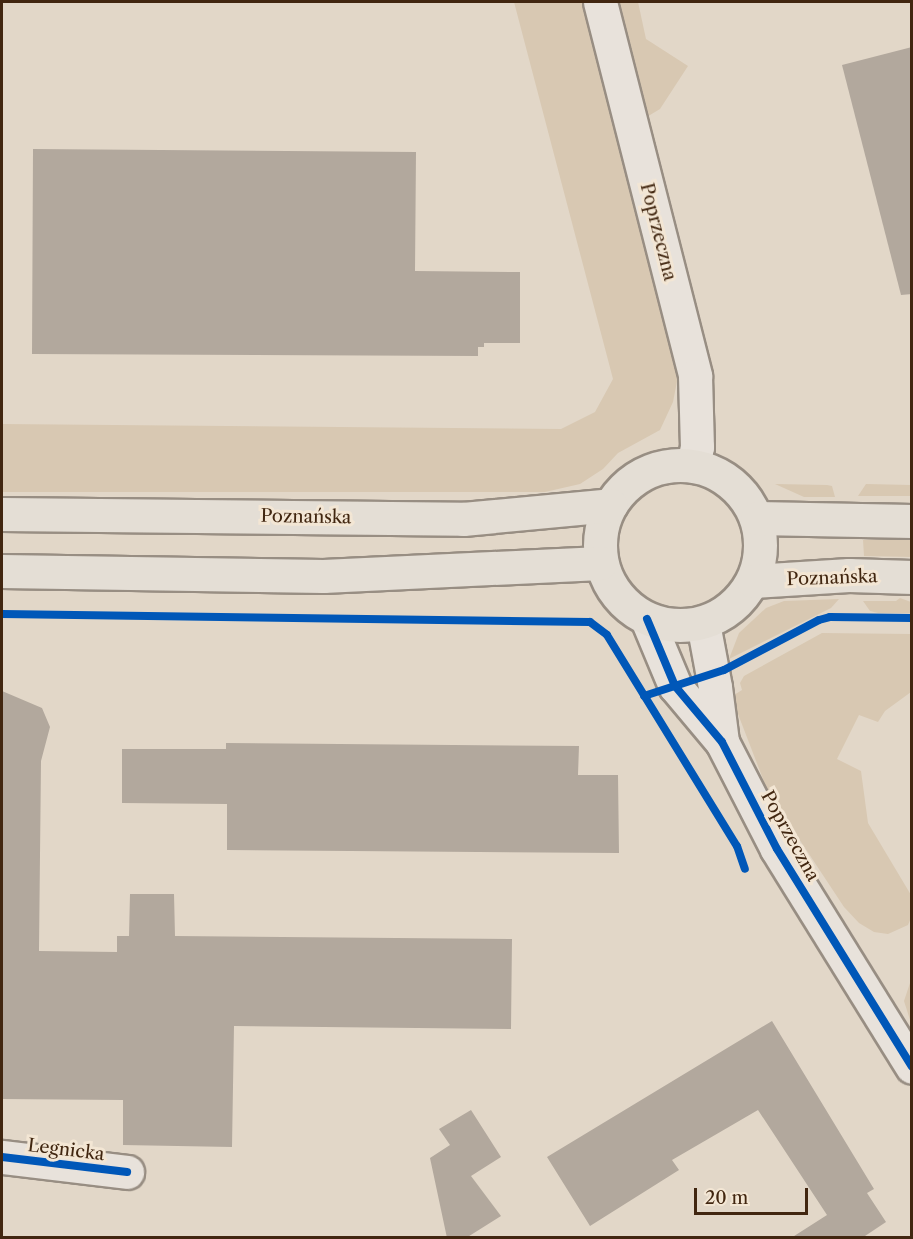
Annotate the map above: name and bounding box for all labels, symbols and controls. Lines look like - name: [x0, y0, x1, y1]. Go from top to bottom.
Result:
- street label: Poprzeczna: [635, 181, 681, 283]
- street label: Poznańska: [260, 505, 352, 529]
- street label: Poznańska: [786, 566, 878, 590]
- street label: Poprzeczna: [756, 787, 824, 885]
- street label: Legnicka: [26, 1135, 106, 1165]
- scale bar: [697, 1176, 811, 1214]
- text: 20 m: [705, 1187, 748, 1209]

